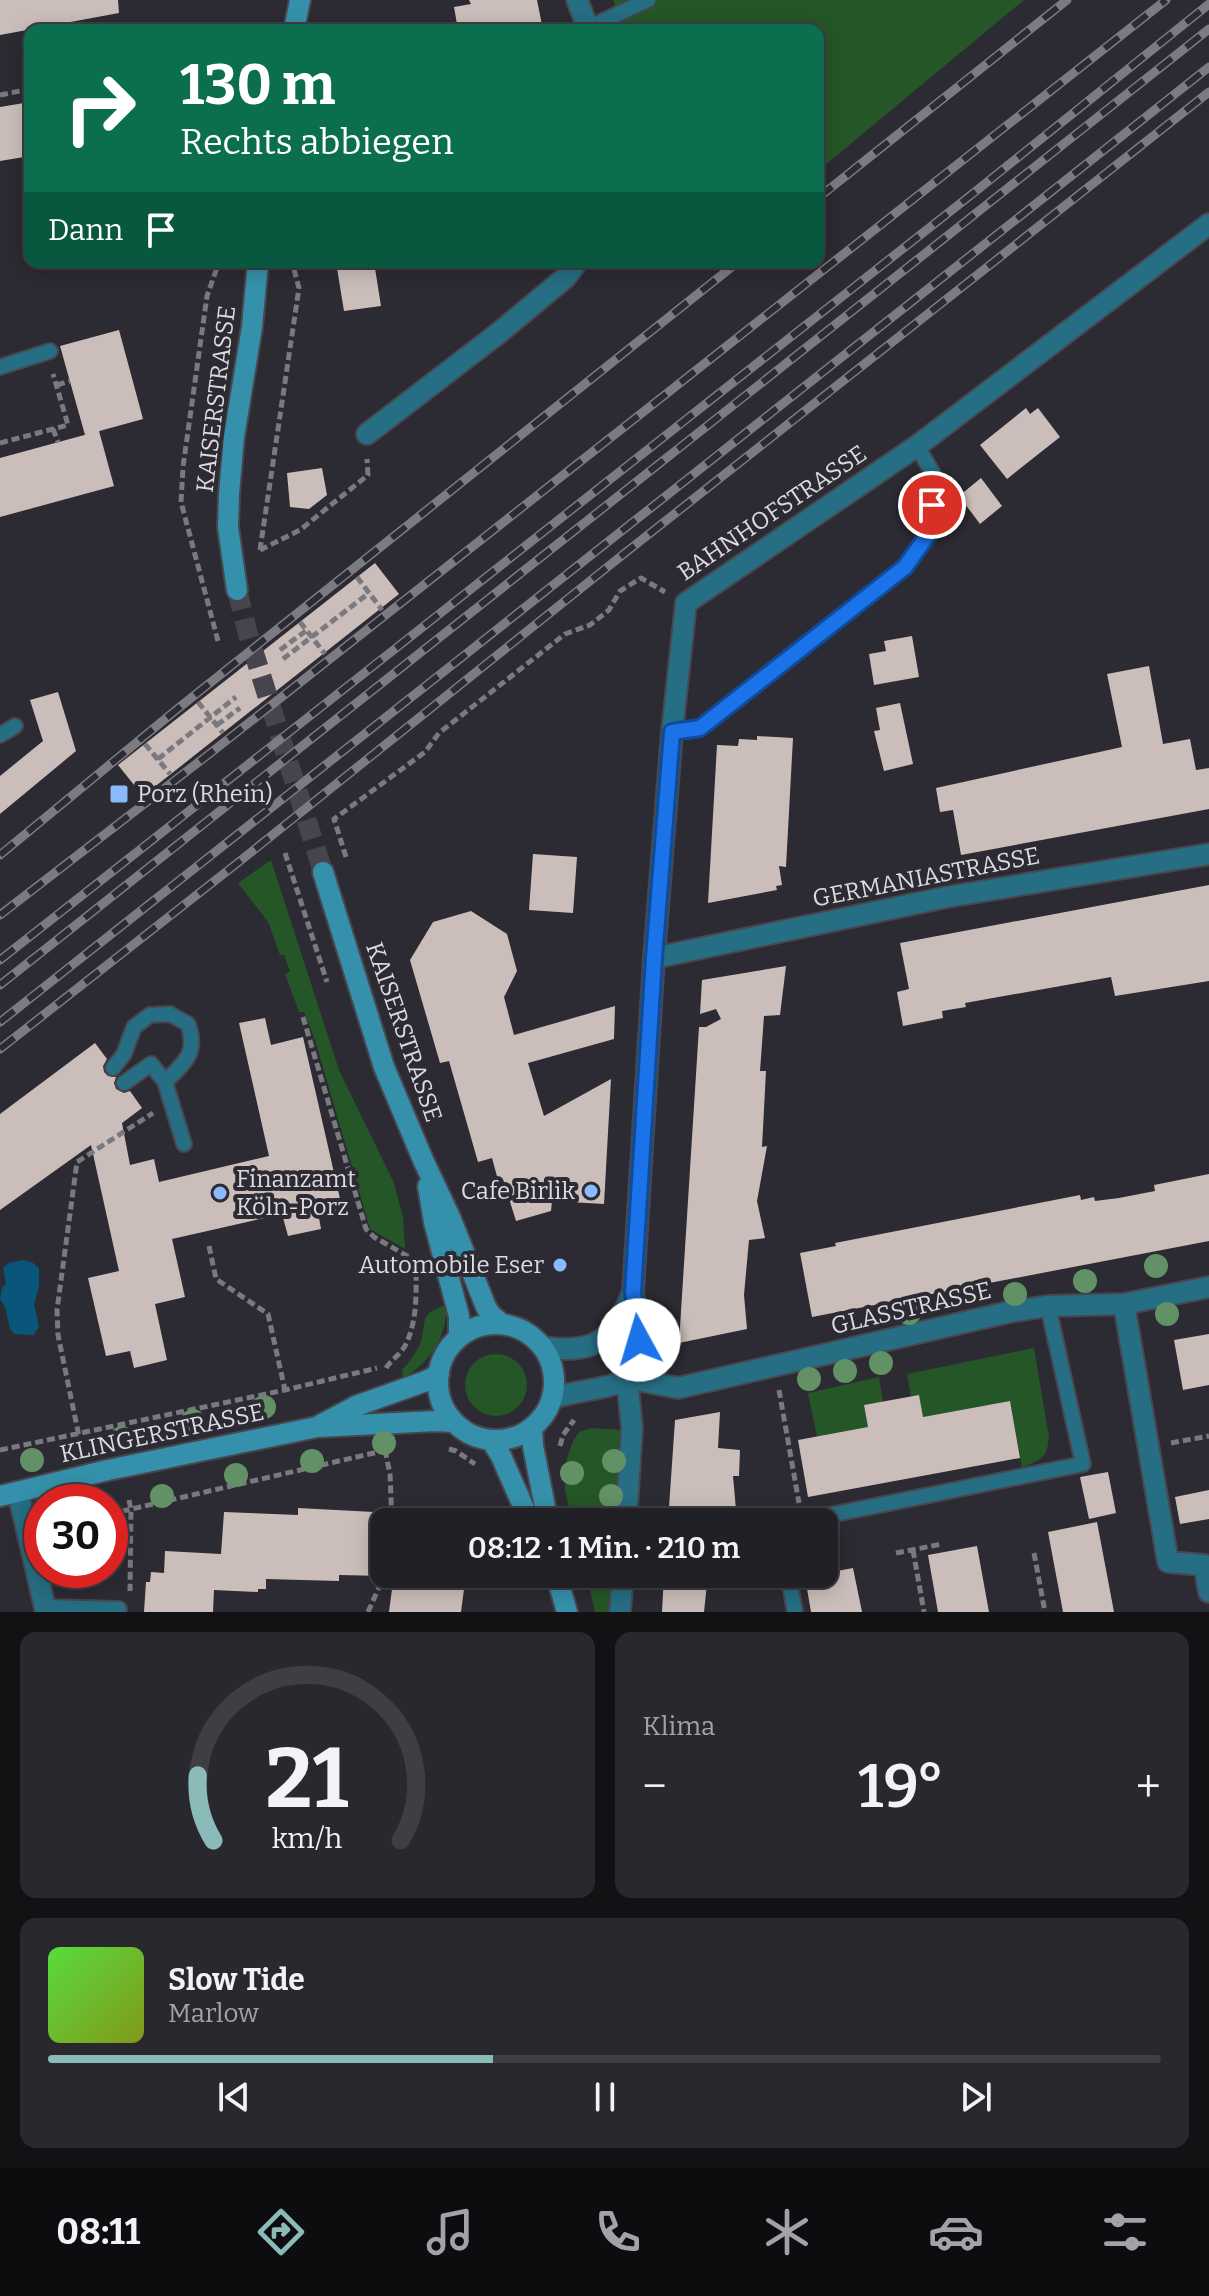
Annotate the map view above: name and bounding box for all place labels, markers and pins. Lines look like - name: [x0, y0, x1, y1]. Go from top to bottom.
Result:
- pin: [898, 471, 966, 539]
- place label: Porz (Rhein): [137, 780, 273, 808]
- marker: Porz (Rhein): [108, 783, 130, 805]
- place label: Finanzamt Köln-Porz: [236, 1165, 356, 1221]
- place label: Cafe Birlik: [461, 1177, 575, 1205]
- marker: Cafe Birlik: [582, 1182, 600, 1200]
- marker: Finanzamt Köln-Porz: [211, 1184, 229, 1202]
- place label: Automobile Eser: [358, 1251, 544, 1279]
- marker: Automobile Eser: [551, 1256, 569, 1274]

